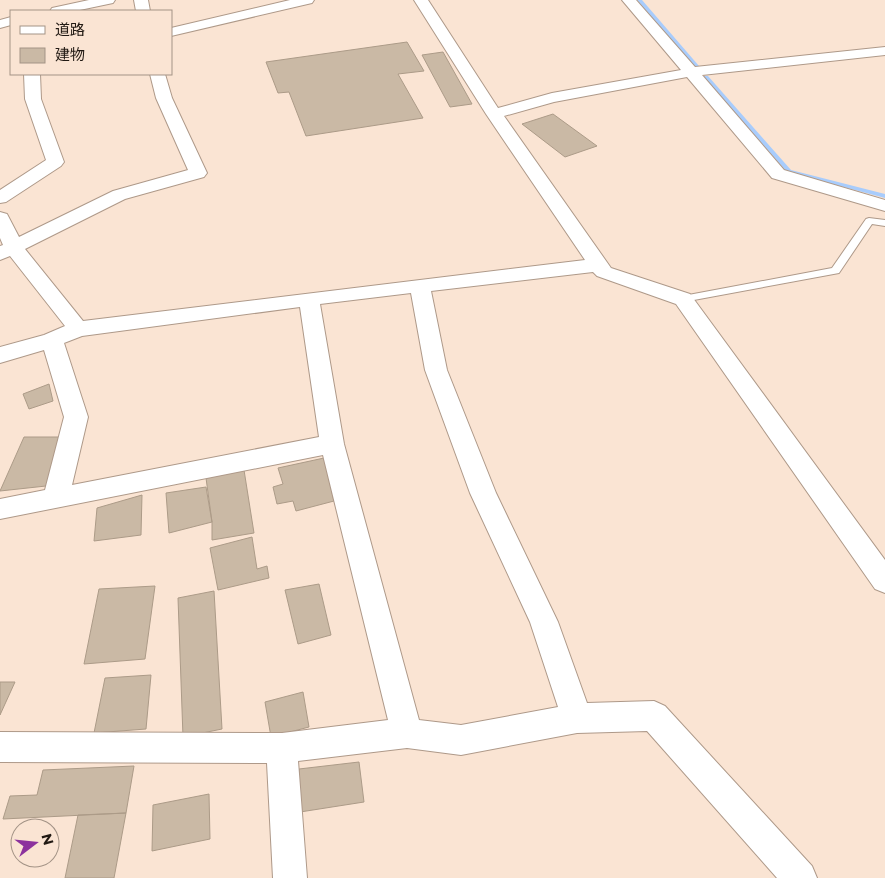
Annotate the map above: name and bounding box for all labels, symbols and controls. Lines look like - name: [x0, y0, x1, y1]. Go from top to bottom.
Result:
- legend: [10, 10, 172, 75]
- text: 道路: [55, 20, 85, 39]
- text: 建物: [55, 45, 85, 64]
- north arrow: [10, 818, 60, 868]
- text: N: [37, 831, 58, 847]

